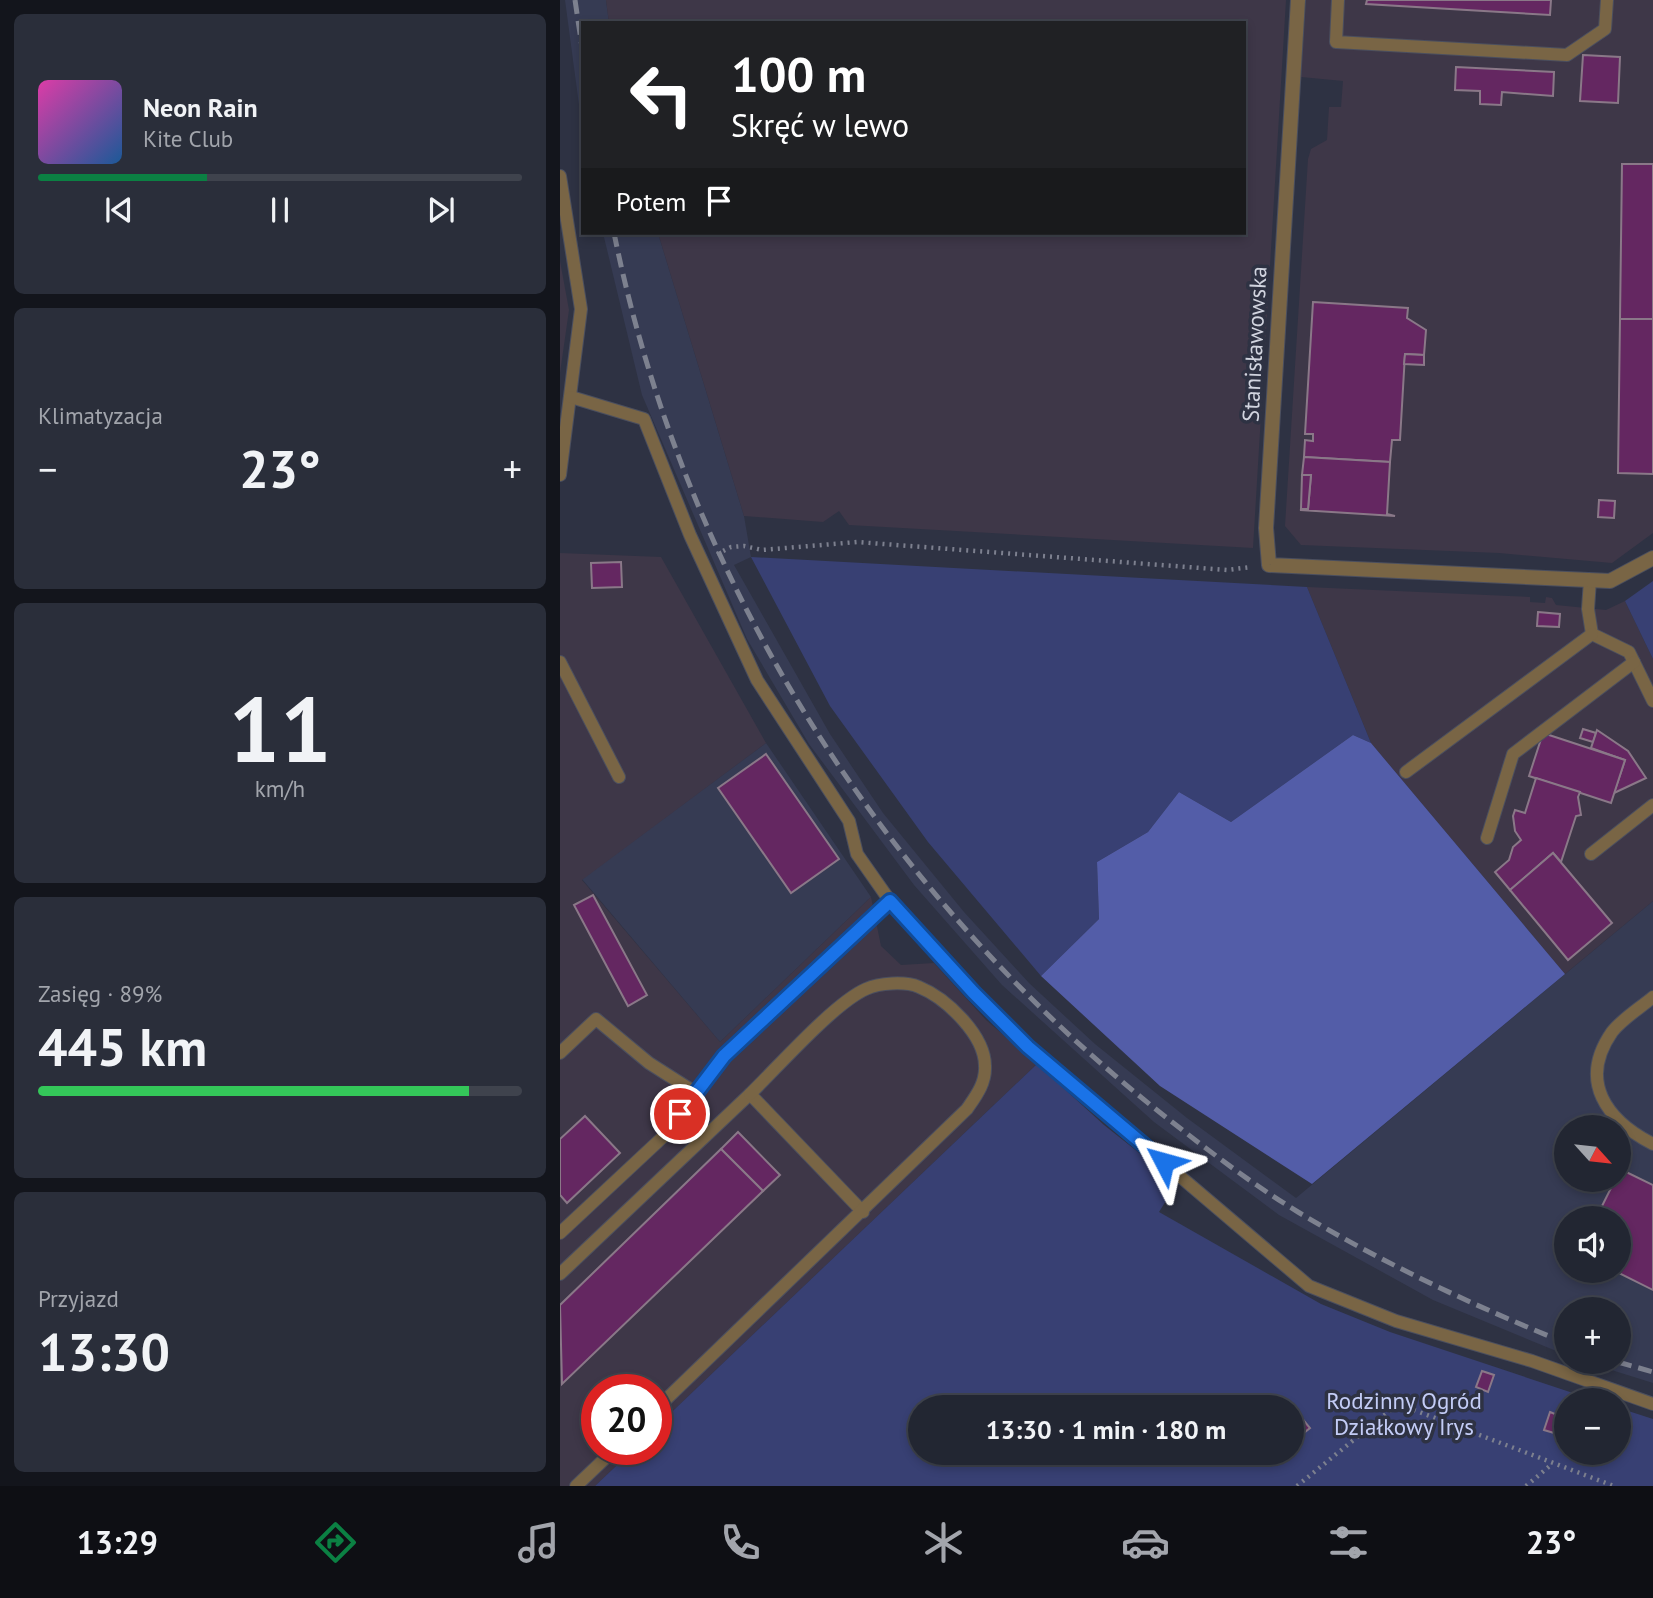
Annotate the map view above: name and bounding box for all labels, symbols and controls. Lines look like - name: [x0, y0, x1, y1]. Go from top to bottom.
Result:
- text: 100 m: [731, 42, 866, 106]
- icon: left: [616, 49, 707, 140]
- text: Neon Rain: [143, 91, 258, 124]
- text: Skręć w lewo: [731, 104, 909, 146]
- text: Kite Club: [143, 124, 233, 153]
- icon: arrive: [700, 182, 738, 220]
- text: Potem: [616, 185, 686, 218]
- icon: previous: [100, 191, 138, 229]
- icon: pause: [261, 191, 299, 229]
- icon: next: [422, 191, 460, 229]
- street label: Stanisławowska: [1235, 265, 1273, 423]
- text: Klimatyzacja: [38, 401, 163, 430]
- text: 23°: [239, 435, 321, 502]
- text: −: [38, 444, 57, 493]
- text: +: [503, 444, 522, 493]
- text: 11: [228, 669, 332, 787]
- text: km/h: [255, 774, 305, 803]
- text: Zasięg · 89%: [38, 979, 162, 1008]
- text: 445 km: [38, 1013, 207, 1080]
- pin: [650, 1084, 710, 1144]
- icon: arrive: [661, 1095, 699, 1133]
- north arrow: [1554, 1115, 1631, 1192]
- map controls: [1554, 1115, 1631, 1465]
- position arrow: [1127, 1125, 1201, 1199]
- button: sound: [1554, 1206, 1631, 1283]
- text: Przyjazd: [38, 1284, 119, 1313]
- button: +: [1554, 1297, 1631, 1374]
- text: 13:30: [38, 1318, 170, 1385]
- speed limit sign: 20: [581, 1374, 672, 1465]
- park label: Rodzinny Ogród Działkowy Irys: [1326, 1386, 1482, 1441]
- button: −: [1554, 1388, 1631, 1465]
- text: 13:30 · 1 min · 180 m: [986, 1413, 1226, 1446]
- icon: directions: [311, 1518, 360, 1567]
- icon: music: [514, 1518, 563, 1567]
- icon: phone: [716, 1518, 765, 1567]
- icon: climate: [919, 1518, 968, 1567]
- icon: car: [1121, 1518, 1170, 1567]
- icon: filters: [1324, 1518, 1373, 1567]
- text: 13:29: [77, 1521, 158, 1563]
- text: 23°: [1526, 1521, 1576, 1563]

